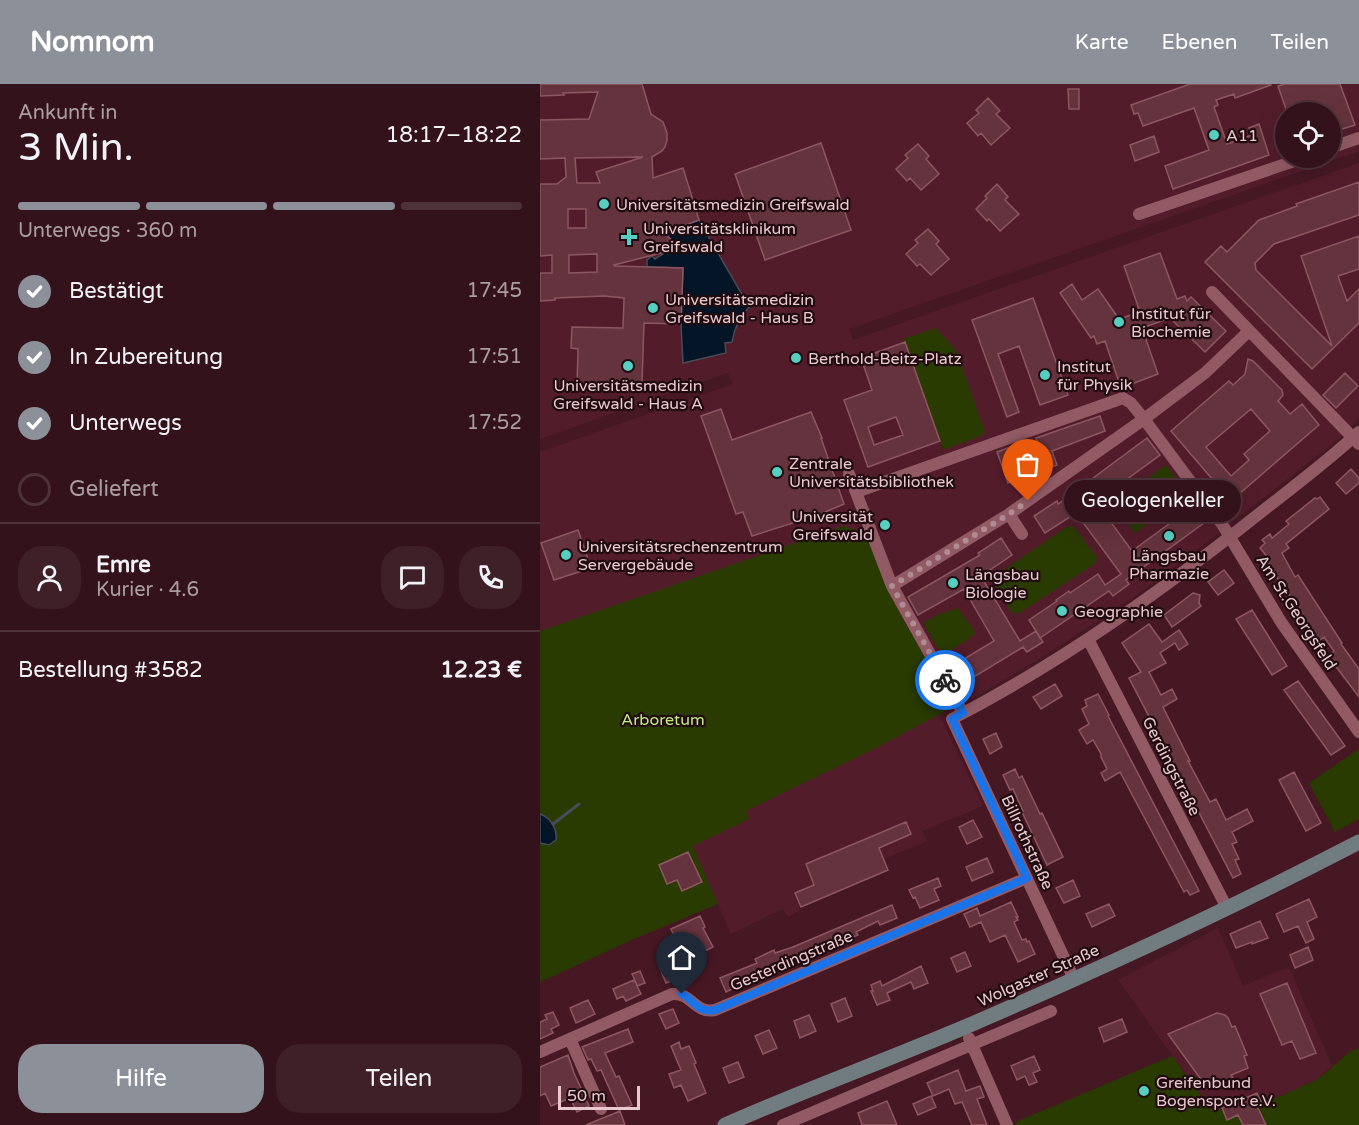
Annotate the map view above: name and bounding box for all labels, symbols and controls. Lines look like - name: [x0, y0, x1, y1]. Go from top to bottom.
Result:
- text: Nomnom: [30, 25, 155, 59]
- text: Karte: [1075, 30, 1129, 55]
- text: Ebenen: [1162, 30, 1238, 55]
- text: Teilen: [1271, 30, 1329, 55]
- text: Ankunft in: [18, 101, 117, 125]
- map controls: [1275, 102, 1341, 168]
- button: locate: [1275, 102, 1341, 168]
- text: 18:17–18:22: [385, 122, 522, 148]
- text: 3 Min.: [18, 124, 134, 171]
- place label: A11: [1226, 126, 1258, 146]
- marker: A11: [1207, 128, 1221, 142]
- place label: Universitätsmedizin Greifswald: [616, 195, 850, 215]
- marker: Universitätsmedizin Greifswald: [597, 197, 611, 211]
- text: Unterwegs · 360 m: [18, 219, 197, 243]
- place label: Universitätsklinikum Greifswald: [643, 219, 796, 257]
- marker: Universitätsklinikum Greifswald: [620, 228, 638, 246]
- icon: check: [18, 275, 51, 308]
- text: Bestätigt: [69, 278, 164, 304]
- text: 17:45: [467, 279, 522, 303]
- place label: Universitätsmedizin Greifswald - Haus B: [665, 290, 814, 328]
- marker: Universitätsmedizin Greifswald - Haus B: [646, 301, 660, 315]
- place label: Institut für Biochemie: [1131, 304, 1212, 342]
- marker: Institut für Biochemie: [1112, 315, 1126, 329]
- icon: check: [18, 341, 51, 374]
- text: In Zubereitung: [69, 344, 223, 370]
- text: 17:51: [467, 345, 522, 369]
- place label: Berthold-Beitz-Platz: [808, 349, 962, 369]
- marker: Berthold-Beitz-Platz: [789, 351, 803, 365]
- place label: Institut für Physik: [1057, 357, 1133, 395]
- marker: Universitätsmedizin Greifswald - Haus A: [621, 359, 635, 373]
- marker: Institut für Physik: [1038, 368, 1052, 382]
- place label: Universitätsmedizin Greifswald - Haus A: [553, 376, 703, 414]
- icon: check: [18, 407, 51, 440]
- text: Unterwegs: [69, 410, 182, 436]
- text: 17:52: [467, 411, 522, 435]
- pin: [1002, 439, 1053, 501]
- icon: bag: [1011, 448, 1044, 481]
- place label: Zentrale Universitätsbibliothek: [789, 454, 954, 492]
- marker: Zentrale Universitätsbibliothek: [770, 465, 784, 479]
- text: Geliefert: [69, 476, 159, 502]
- callout: Geologenkeller: [1064, 480, 1241, 522]
- text: Geologenkeller: [1081, 489, 1224, 513]
- place label: Universität Greifswald: [791, 507, 873, 545]
- marker: Universität Greifswald: [878, 518, 892, 532]
- marker: Längsbau Pharmazie: [1162, 529, 1176, 543]
- place label: Universitätsrechenzentrum Servergebäude: [578, 537, 783, 575]
- button: person: [18, 546, 81, 609]
- button: chat: [381, 546, 444, 609]
- button: phone: [459, 546, 522, 609]
- place label: Längsbau Pharmazie: [1129, 546, 1209, 584]
- marker: Universitätsrechenzentrum Servergebäude: [559, 548, 573, 562]
- street label: Am St.Georgsfeld: [1251, 551, 1341, 674]
- text: Emre: [96, 552, 151, 578]
- place label: Längsbau Biologie: [965, 565, 1040, 603]
- marker: Längsbau Biologie: [946, 576, 960, 590]
- text: Kurier · 4.6: [96, 578, 199, 602]
- place label: Geographie: [1074, 602, 1163, 622]
- marker: Geographie: [1055, 604, 1069, 618]
- courier: [915, 650, 975, 710]
- text: Bestellung #3582: [18, 657, 203, 683]
- text: 12.23 €: [440, 657, 522, 683]
- icon: bike: [929, 664, 962, 697]
- park label: Arboretum: [621, 710, 705, 730]
- street label: Gerdingstraße: [1138, 714, 1205, 819]
- street label: Billrothstraße: [996, 792, 1058, 893]
- street label: Gesterdingstraße: [727, 926, 856, 996]
- pin: [656, 932, 707, 994]
- street label: Wolgaster Straße: [975, 940, 1102, 1012]
- icon: home: [665, 941, 698, 974]
- button: Hilfe: [18, 1044, 264, 1113]
- button: Teilen: [276, 1044, 522, 1113]
- place label: Greifenbund Bogensport e.V.: [1156, 1073, 1276, 1111]
- scale bar: [558, 1083, 640, 1110]
- marker: Greifenbund Bogensport e.V.: [1137, 1084, 1151, 1098]
- text: 50 m: [567, 1086, 606, 1106]

